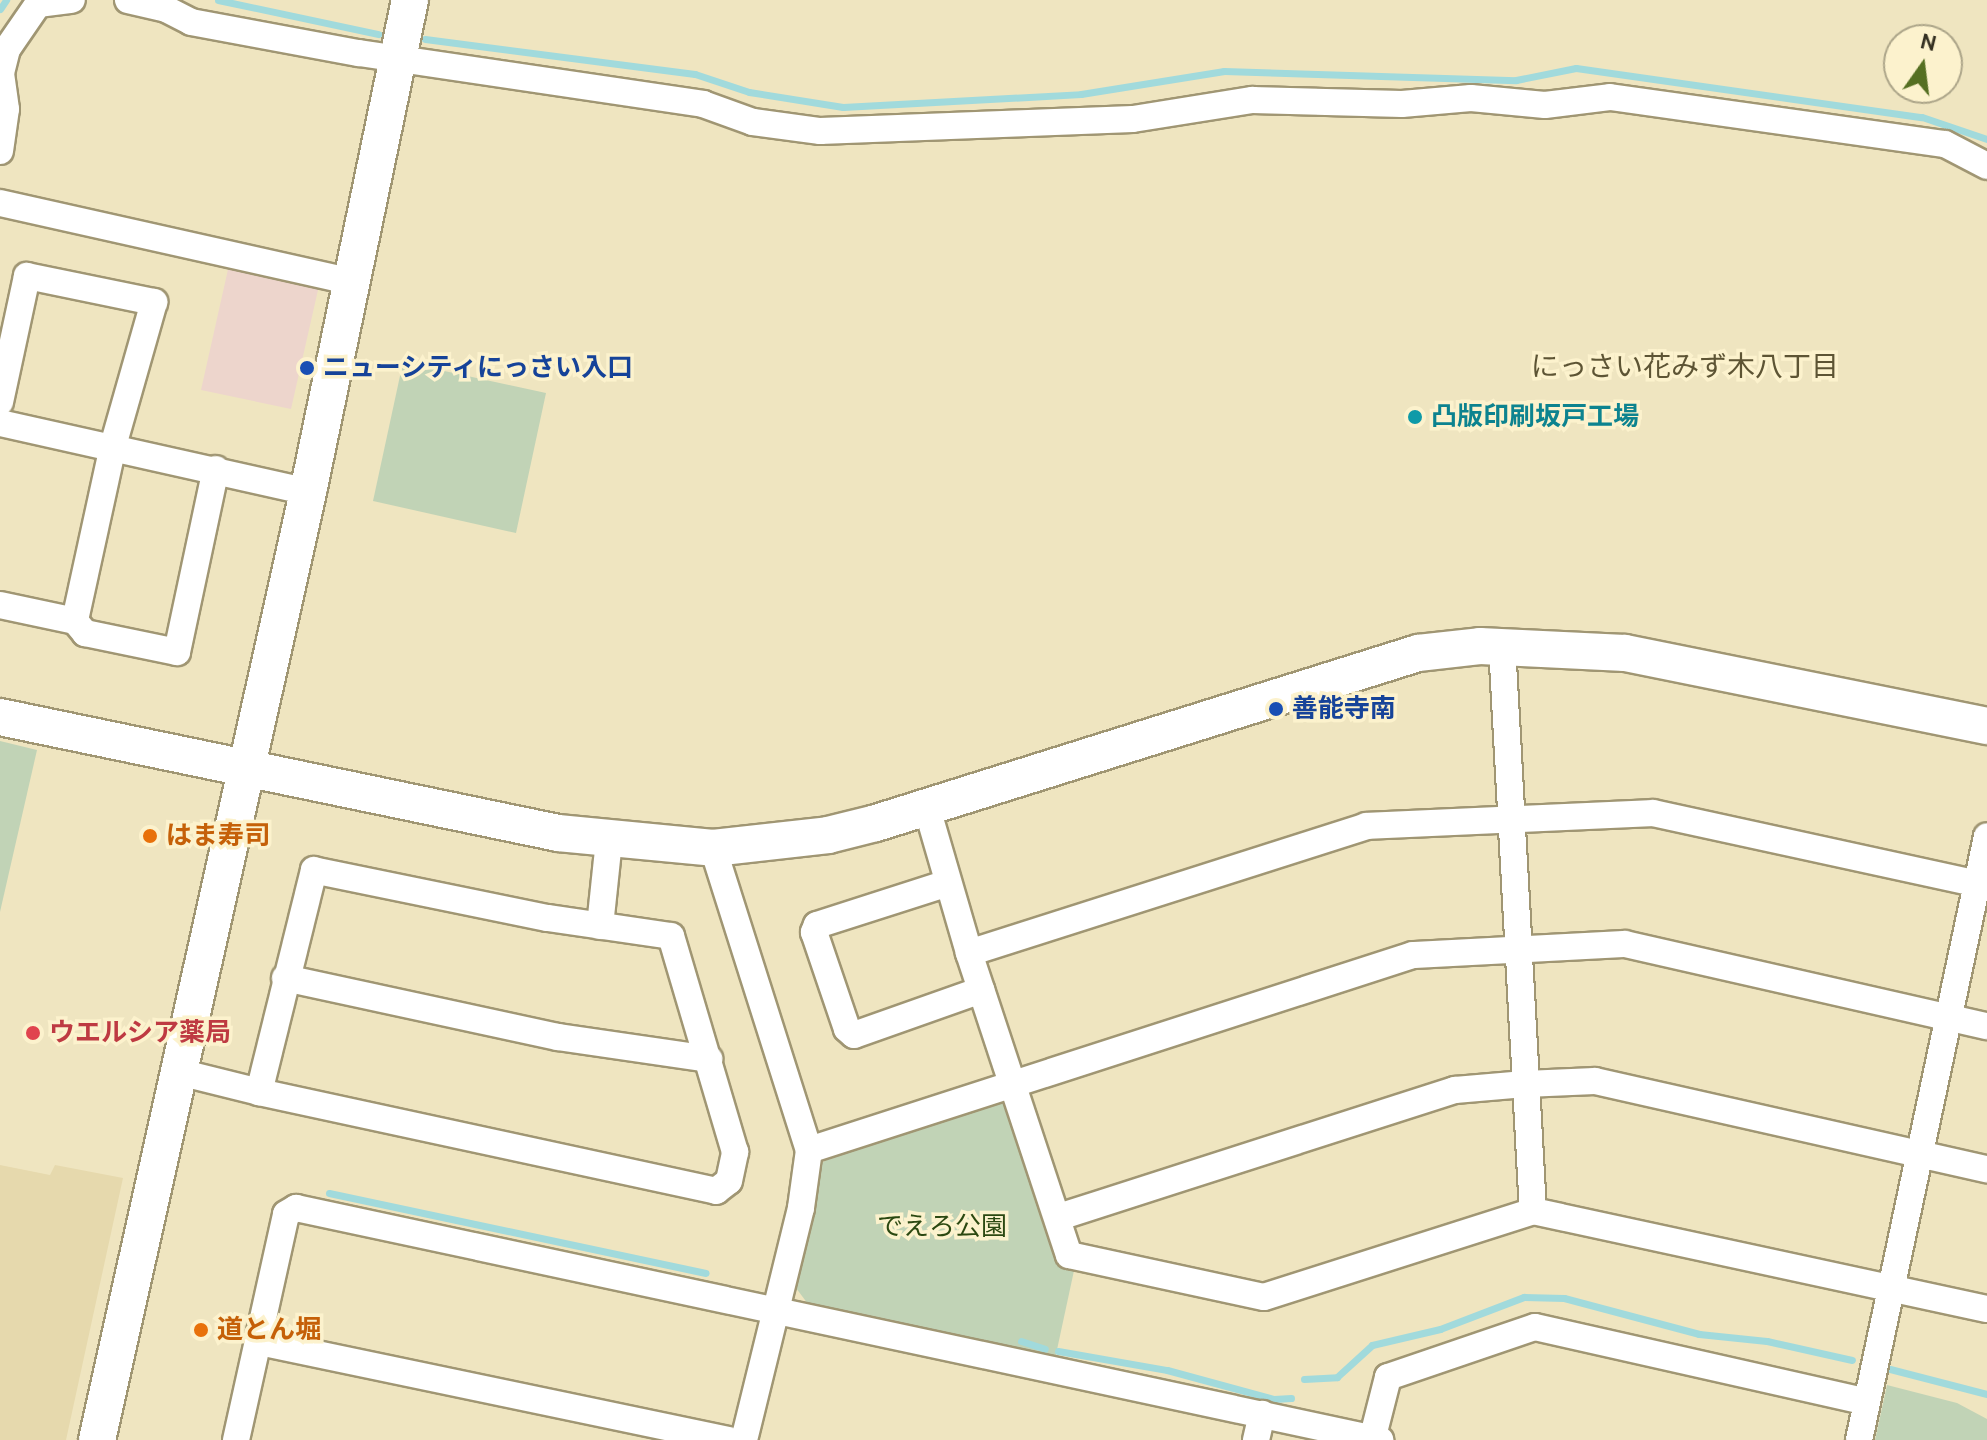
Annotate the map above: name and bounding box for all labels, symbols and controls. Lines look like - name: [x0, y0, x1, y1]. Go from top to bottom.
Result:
- north arrow: [1883, 24, 1963, 104]
- text: N: [1918, 27, 1939, 57]
- district label: にっさい花みず木八丁目: [1531, 349, 1839, 383]
- place label: ニューシティにっさい入口: [323, 352, 635, 384]
- marker: ニューシティにっさい入口: [298, 359, 316, 377]
- place label: 凸版印刷坂戸工場: [1431, 401, 1639, 433]
- marker: 凸版印刷坂戸工場: [1406, 408, 1424, 426]
- place label: 善能寺南: [1292, 693, 1396, 725]
- marker: 善能寺南: [1267, 700, 1285, 718]
- place label: はま寿司: [166, 820, 270, 852]
- marker: はま寿司: [141, 827, 159, 845]
- place label: ウエルシア薬局: [49, 1017, 231, 1049]
- marker: ウエルシア薬局: [24, 1024, 42, 1042]
- park label: でえろ公園: [877, 1211, 1007, 1243]
- place label: 道とん堀: [217, 1314, 321, 1346]
- marker: 道とん堀: [192, 1321, 210, 1339]

